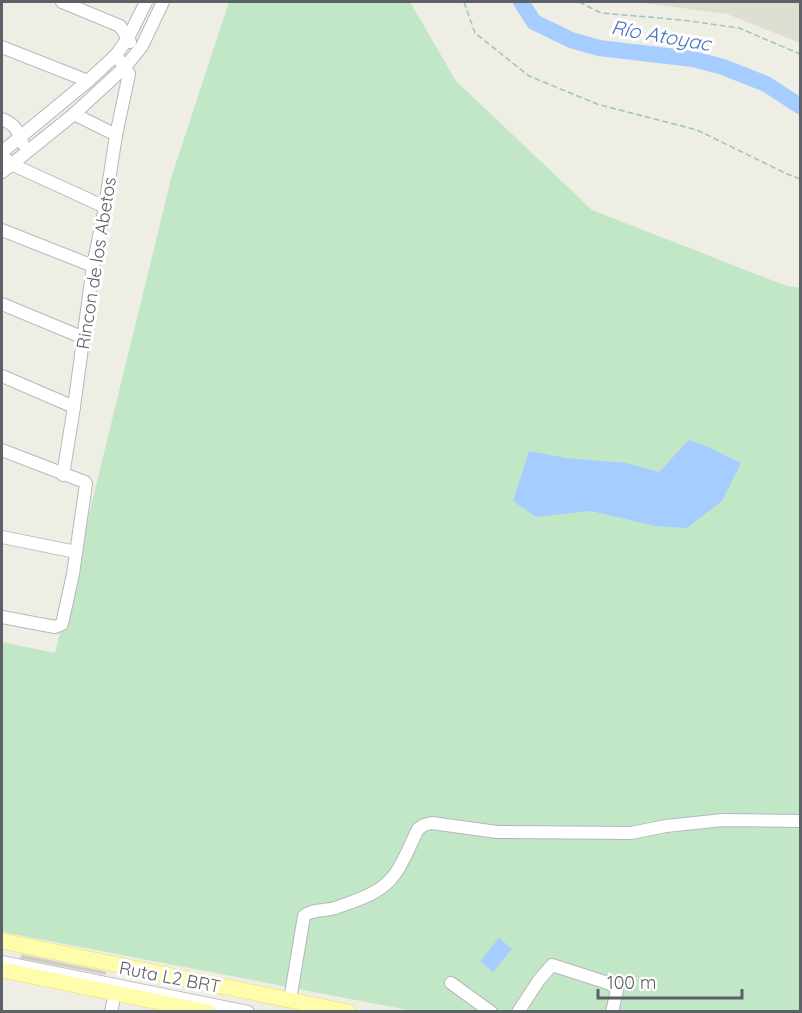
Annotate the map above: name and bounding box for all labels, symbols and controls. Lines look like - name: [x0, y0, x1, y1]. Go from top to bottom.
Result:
- water label: Río Atoyac: [609, 14, 714, 56]
- street label: Rincon de los Abetos: [71, 175, 121, 351]
- street label: Ruta L2 BRT: [117, 956, 223, 998]
- scale bar: [598, 962, 742, 1000]
- text: 100 m: [607, 971, 656, 994]

